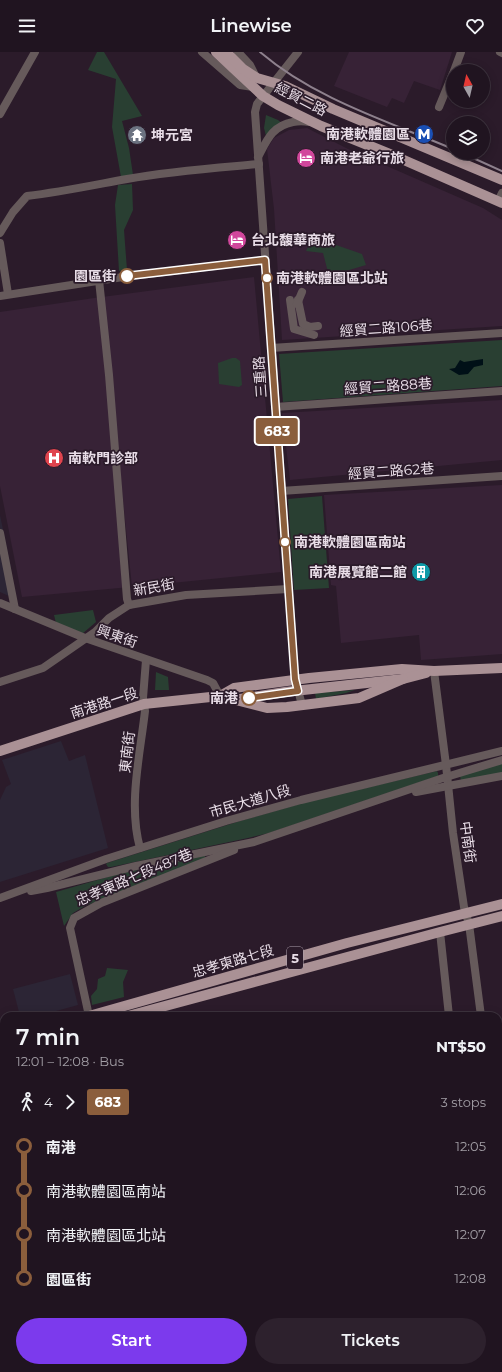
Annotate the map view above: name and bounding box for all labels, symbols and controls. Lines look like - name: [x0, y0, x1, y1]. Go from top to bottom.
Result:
- icon: menu: [16, 15, 38, 37]
- text: Linewise: [210, 15, 292, 37]
- icon: heart: [464, 15, 486, 37]
- north arrow: [446, 64, 490, 108]
- map controls: [446, 64, 490, 160]
- street label: 經貿二路: [272, 78, 330, 120]
- button: layers: [446, 116, 490, 160]
- metro station icon: 南港軟體園區: [413, 123, 435, 145]
- temple icon: 坤元宮: [126, 124, 148, 146]
- place label: 南港軟體園區: [326, 125, 410, 143]
- place label: 坤元宮: [151, 126, 193, 144]
- hotel icon: 南港老爺行旅: [295, 147, 317, 169]
- place label: 南港老爺行旅: [320, 149, 404, 167]
- hotel icon: 台北馥華商旅: [226, 229, 248, 251]
- place label: 台北馥華商旅: [251, 231, 335, 249]
- place label: 園區街: [74, 267, 116, 285]
- marker: 園區街: [119, 268, 135, 284]
- place label: 南港軟體園區北站: [276, 269, 388, 287]
- marker: 南港軟體園區北站: [261, 272, 273, 284]
- street label: 經貿二路106巷: [339, 316, 433, 340]
- street label: 三重路: [250, 355, 270, 399]
- street label: 經貿二路88巷: [344, 374, 432, 398]
- line badge: 683: [254, 418, 300, 444]
- text: 683: [264, 422, 290, 440]
- hospital icon: 南軟門診部: [43, 447, 65, 469]
- place label: 南軟門診部: [68, 449, 138, 467]
- street label: 經貿二路62巷: [347, 459, 435, 483]
- place label: 南港軟體園區南站: [294, 533, 406, 551]
- marker: 南港軟體園區南站: [279, 536, 291, 548]
- building icon: 南港展覽館二館: [410, 561, 432, 583]
- place label: 南港展覽館二館: [309, 563, 407, 581]
- street label: 新民街: [132, 574, 176, 600]
- street label: 興東街: [94, 621, 140, 651]
- street label: 南港路一段: [68, 684, 140, 722]
- place label: 南港: [210, 689, 238, 707]
- marker: 南港: [241, 690, 257, 706]
- street label: 東南街: [116, 730, 138, 774]
- street label: 市民大道八段: [207, 781, 293, 821]
- street label: 中南街: [456, 820, 480, 864]
- street label: 忠孝東路七段487巷: [73, 844, 195, 910]
- street label: 忠孝東路七段: [190, 941, 276, 981]
- road number: 5: [287, 947, 303, 969]
- text: 7 min: [16, 1024, 80, 1051]
- text: NT$50: [436, 1037, 486, 1056]
- text: 12:01 – 12:08 · Bus: [16, 1053, 124, 1069]
- icon: walk: [16, 1091, 38, 1113]
- icon: forward: [59, 1091, 81, 1113]
- text: 683: [95, 1093, 121, 1111]
- text: 4: [44, 1094, 53, 1110]
- text: 3 stops: [441, 1094, 486, 1110]
- text: 南港: [46, 1138, 76, 1157]
- text: 12:05: [455, 1138, 486, 1154]
- text: 南港軟體園區南站: [46, 1182, 166, 1201]
- text: 12:06: [455, 1182, 486, 1198]
- text: 南港軟體園區北站: [46, 1226, 166, 1245]
- text: 12:07: [455, 1226, 486, 1242]
- text: 園區街: [46, 1270, 91, 1289]
- text: 12:08: [454, 1270, 486, 1286]
- button: Start: [16, 1318, 247, 1364]
- button: Tickets: [255, 1318, 486, 1364]

